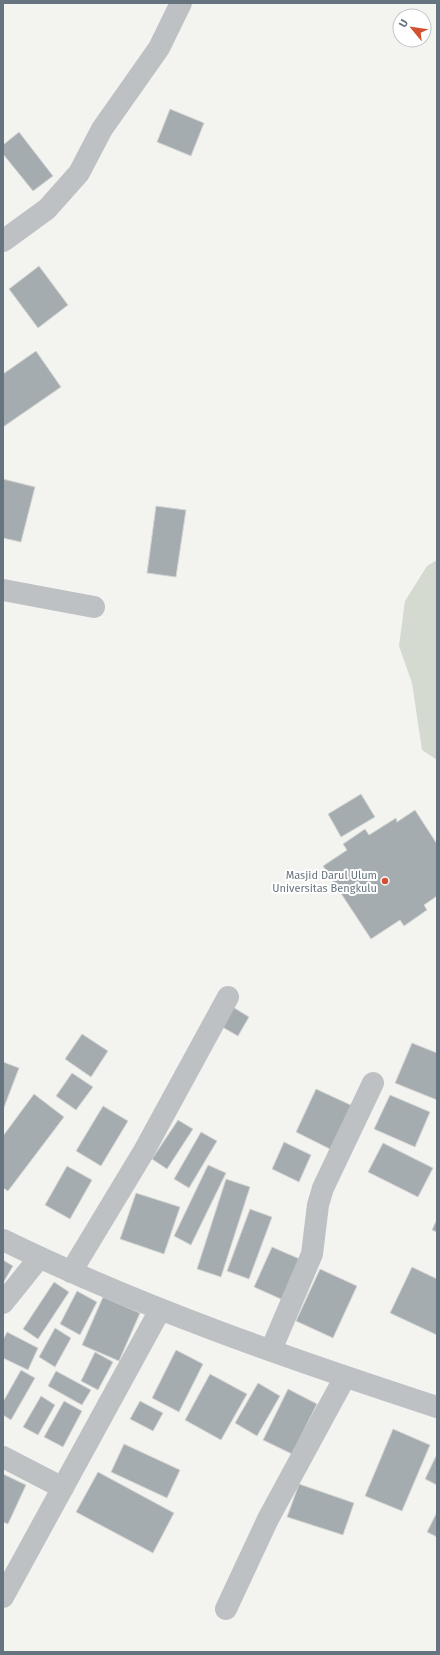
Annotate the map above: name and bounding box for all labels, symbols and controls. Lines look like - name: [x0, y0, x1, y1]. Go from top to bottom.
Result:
- north arrow: [392, 8, 432, 48]
- text: U: [396, 17, 411, 30]
- place label: Masjid Darul Ulum Universitas Bengkulu: [272, 869, 377, 895]
- marker: Masjid Darul Ulum Universitas Bengkulu: [380, 876, 390, 886]

